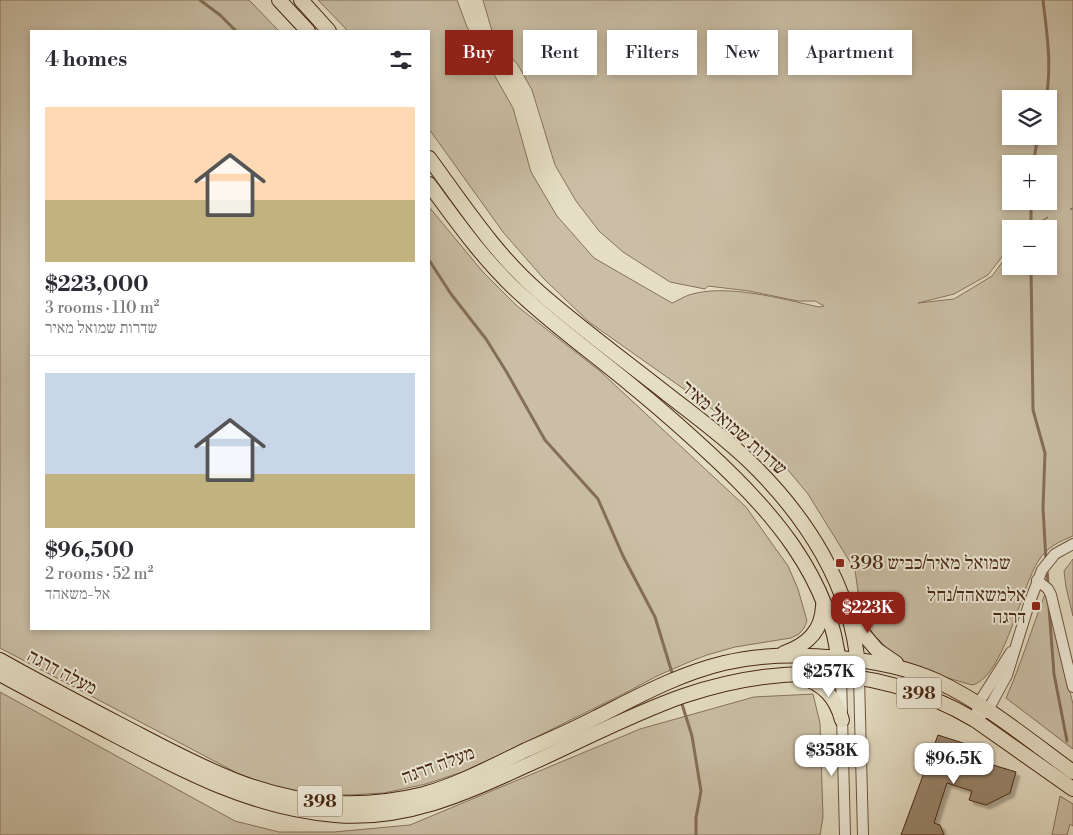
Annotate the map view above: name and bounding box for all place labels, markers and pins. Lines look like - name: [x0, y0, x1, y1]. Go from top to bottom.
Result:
- place label: שמואל מאיר/כביש 398: [850, 551, 1011, 575]
- marker: שמואל מאיר/כביש 398: [834, 557, 846, 569]
- place label: אלמשאהד/נחל דרגה: [927, 583, 1026, 629]
- pin: $223K: [833, 592, 903, 634]
- marker: אלמשאהד/נחל דרגה: [1030, 600, 1042, 612]
- pin: $257K: [794, 656, 864, 698]
- pin: $358K: [797, 734, 867, 777]
- pin: $96.5K: [913, 742, 995, 785]

